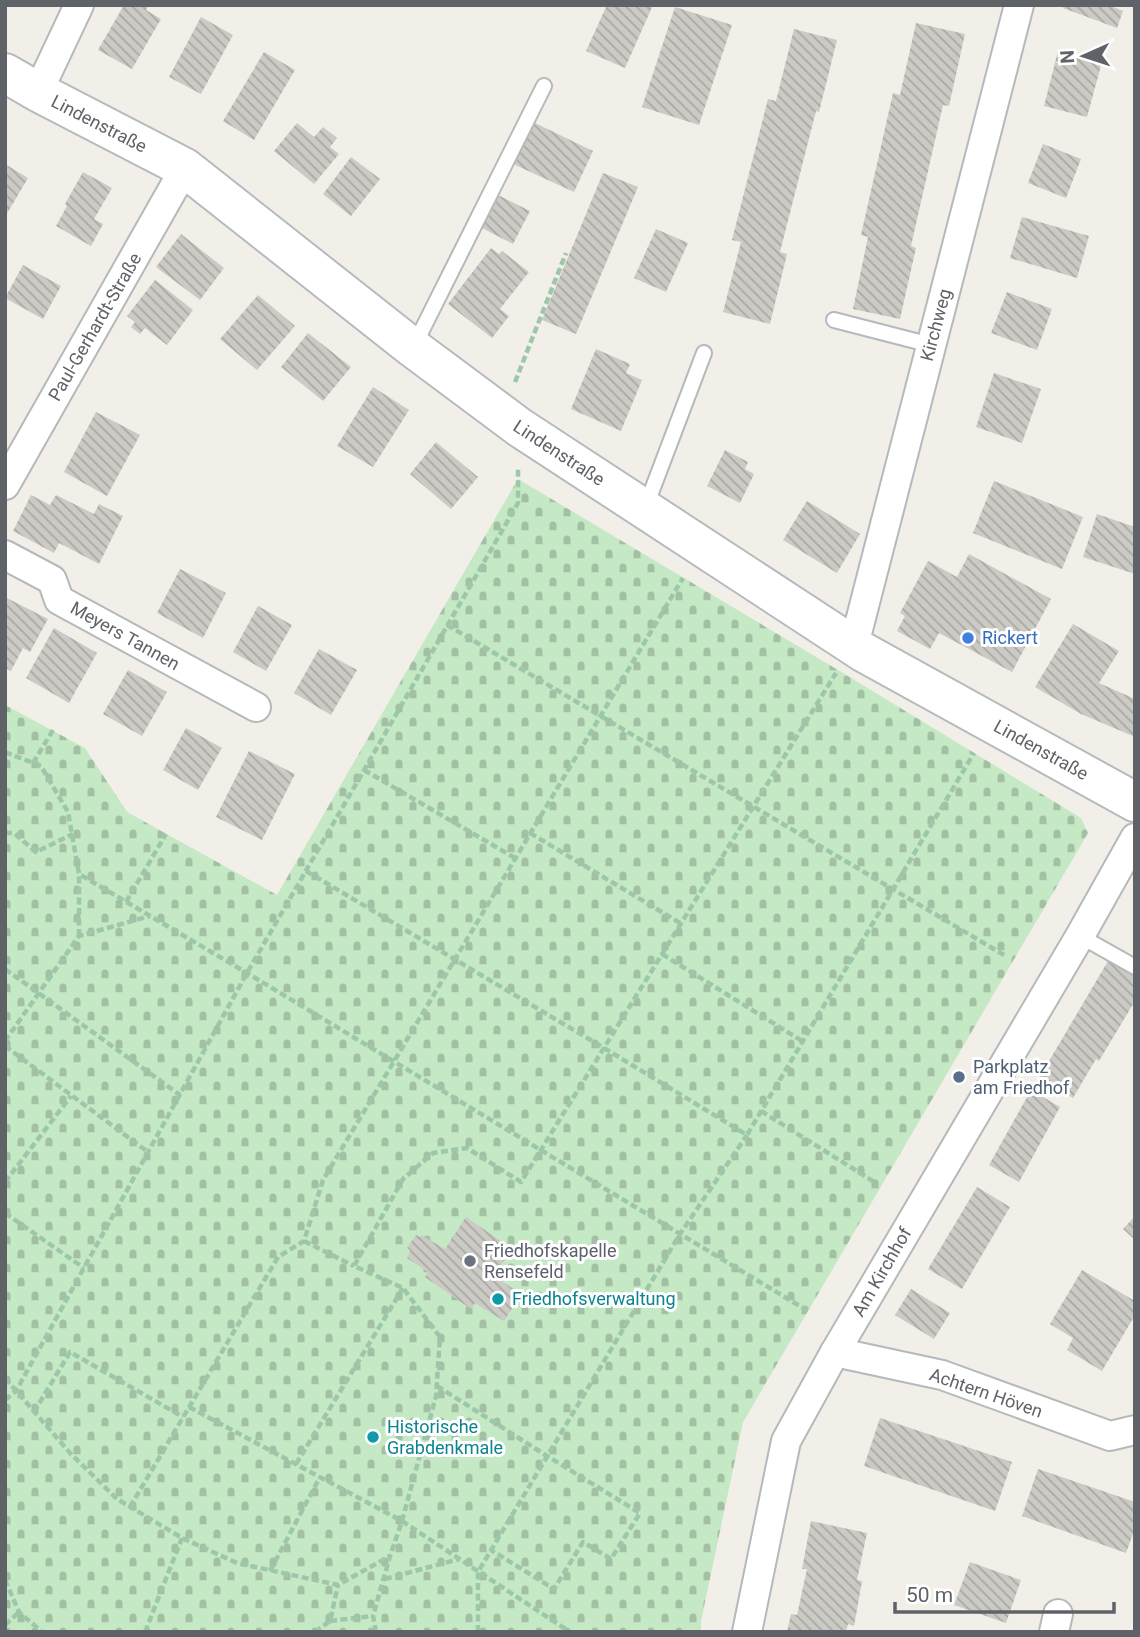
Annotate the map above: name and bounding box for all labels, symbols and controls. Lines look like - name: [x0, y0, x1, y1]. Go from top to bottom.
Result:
- north arrow: [1049, 21, 1119, 91]
- text: N: [1056, 50, 1079, 64]
- street label: Lindenstraße: [48, 90, 151, 157]
- street label: Paul-Gerhardt-Straße: [44, 249, 145, 404]
- street label: Kirchweg: [916, 286, 955, 363]
- street label: Lindenstraße: [510, 415, 609, 490]
- street label: Meyers Tannen: [67, 597, 183, 674]
- place label: Rickert: [982, 627, 1038, 648]
- marker: Rickert: [960, 630, 976, 646]
- street label: Lindenstraße: [990, 715, 1092, 784]
- place label: Parkplatz am Friedhof: [973, 1056, 1070, 1098]
- marker: Parkplatz am Friedhof: [951, 1069, 967, 1085]
- street label: Am Kirchhof: [848, 1223, 916, 1320]
- place label: Friedhofskapelle Rensefeld: [484, 1240, 617, 1282]
- marker: Friedhofskapelle Rensefeld: [462, 1253, 478, 1269]
- place label: Friedhofsverwaltung: [512, 1288, 676, 1309]
- marker: Friedhofsverwaltung: [490, 1291, 506, 1307]
- street label: Achtern Höven: [927, 1363, 1045, 1422]
- place label: Historische Grabdenkmale: [387, 1416, 503, 1458]
- marker: Historische Grabdenkmale: [365, 1429, 381, 1445]
- scale bar: [895, 1570, 1114, 1614]
- text: 50 m: [906, 1583, 953, 1607]

